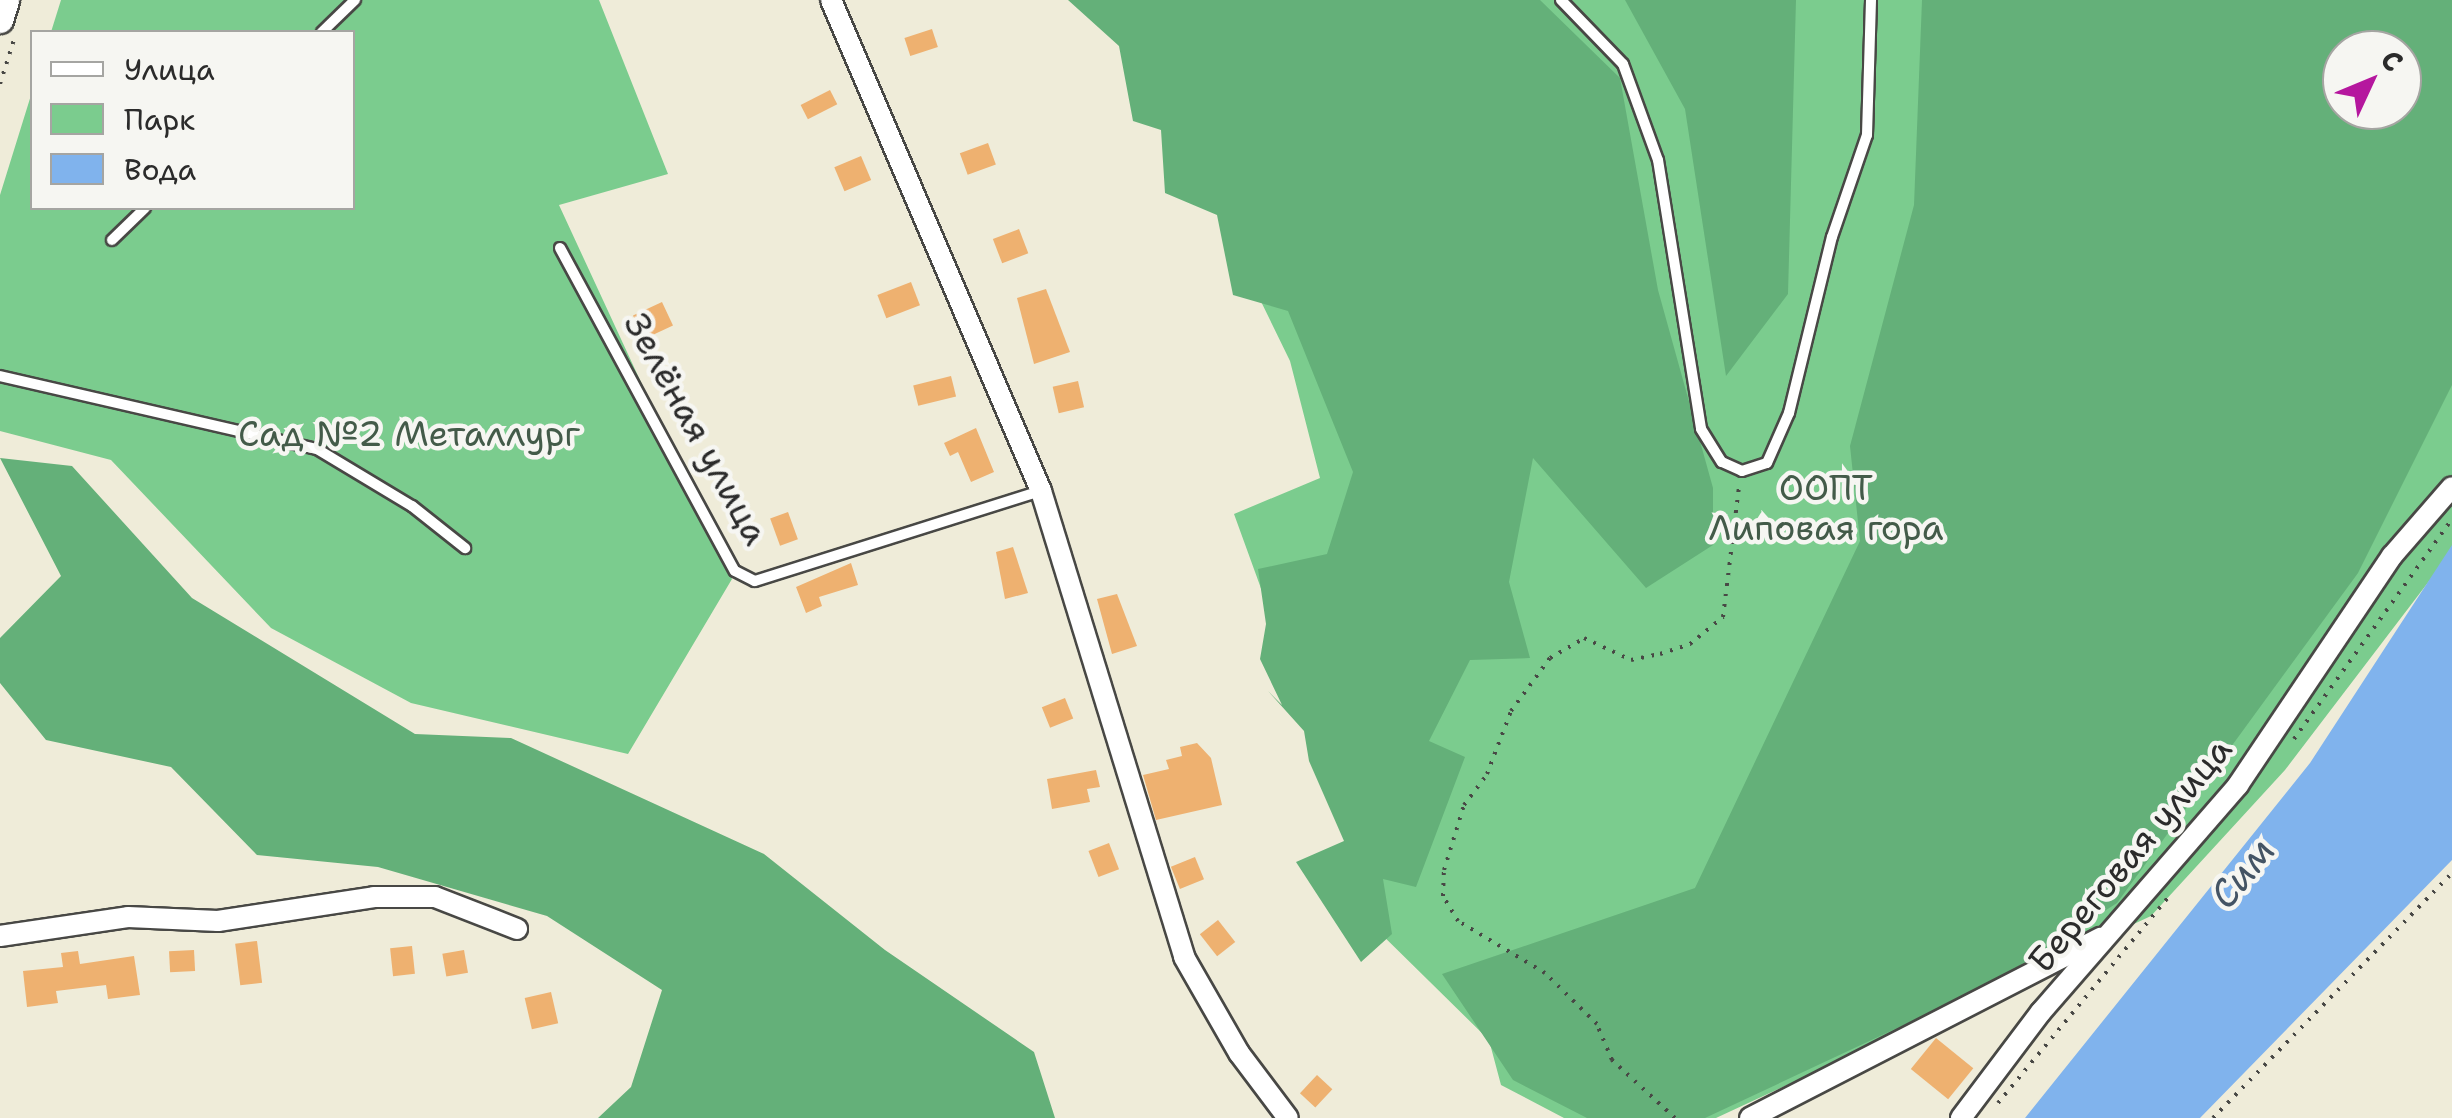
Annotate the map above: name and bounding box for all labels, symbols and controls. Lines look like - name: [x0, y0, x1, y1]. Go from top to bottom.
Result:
- legend: [30, 30, 355, 210]
- north arrow: [2322, 30, 2422, 130]
- text: С: [2372, 41, 2412, 80]
- text: Улица: [124, 49, 215, 90]
- text: Парк: [124, 99, 195, 140]
- text: Вода: [124, 149, 196, 190]
- street label: Зелёная улица: [615, 306, 777, 552]
- park label: Сад №2 Металлург: [238, 413, 580, 455]
- park label: ООПТ Липовая гора: [1708, 467, 1944, 549]
- street label: Береговая улица: [2019, 729, 2241, 981]
- water label: Сим: [2200, 829, 2284, 917]

